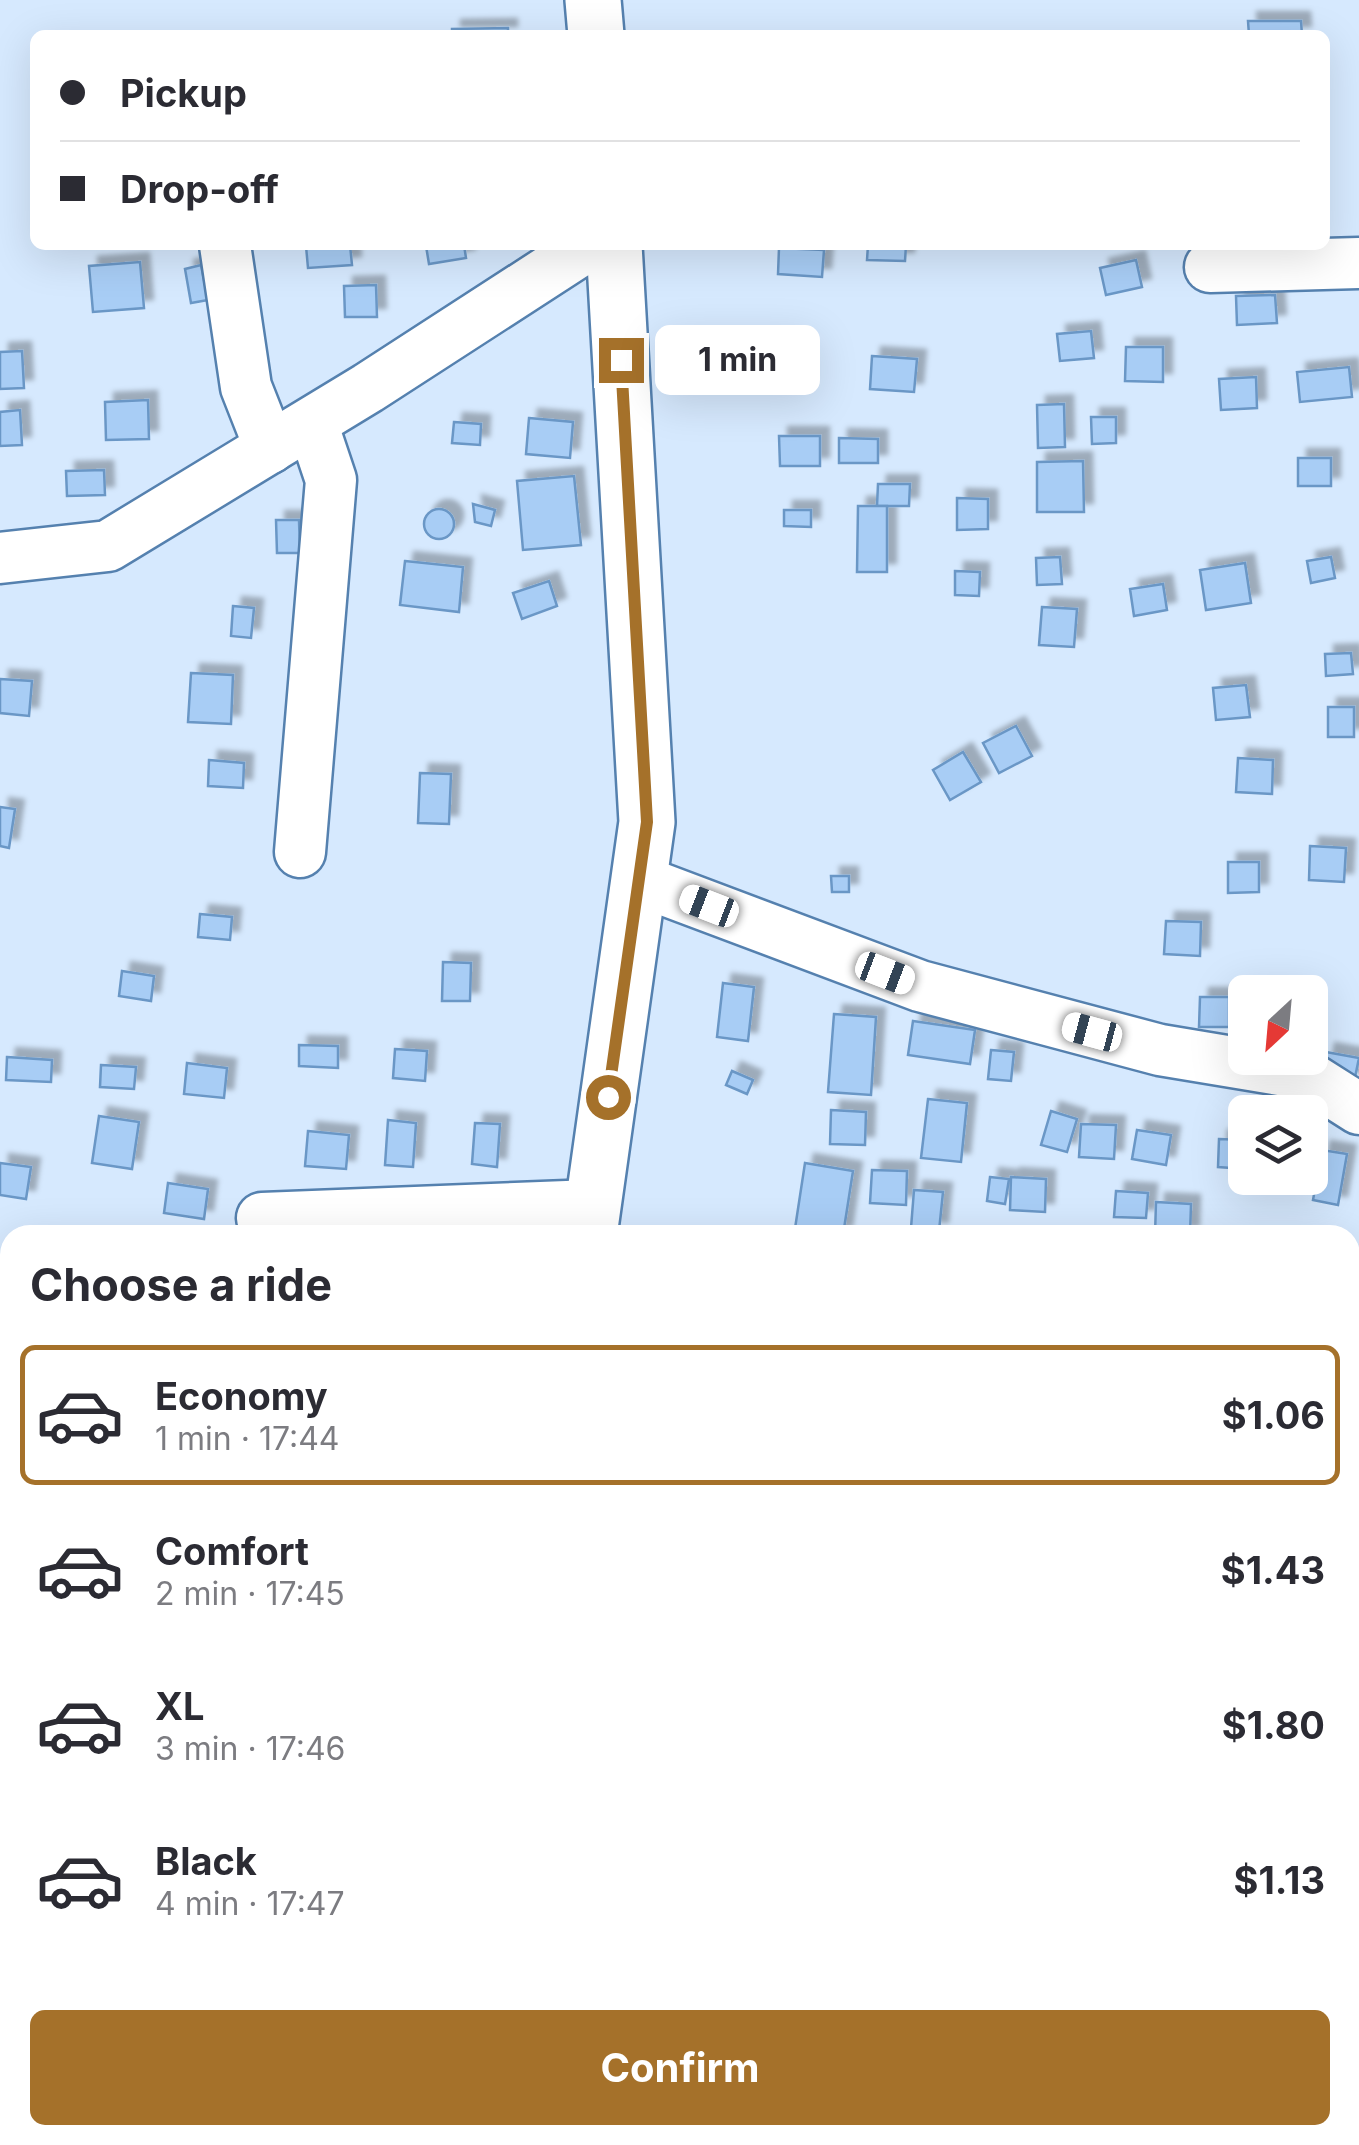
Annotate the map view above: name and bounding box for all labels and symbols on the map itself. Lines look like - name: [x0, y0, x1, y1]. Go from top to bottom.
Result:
- callout: 1 min: [656, 325, 821, 395]
- route end: [599, 338, 644, 383]
- car: [676, 881, 742, 931]
- car: [852, 948, 918, 998]
- north arrow: [1228, 975, 1328, 1075]
- car: [1059, 1010, 1125, 1054]
- route start: [586, 1075, 631, 1120]

